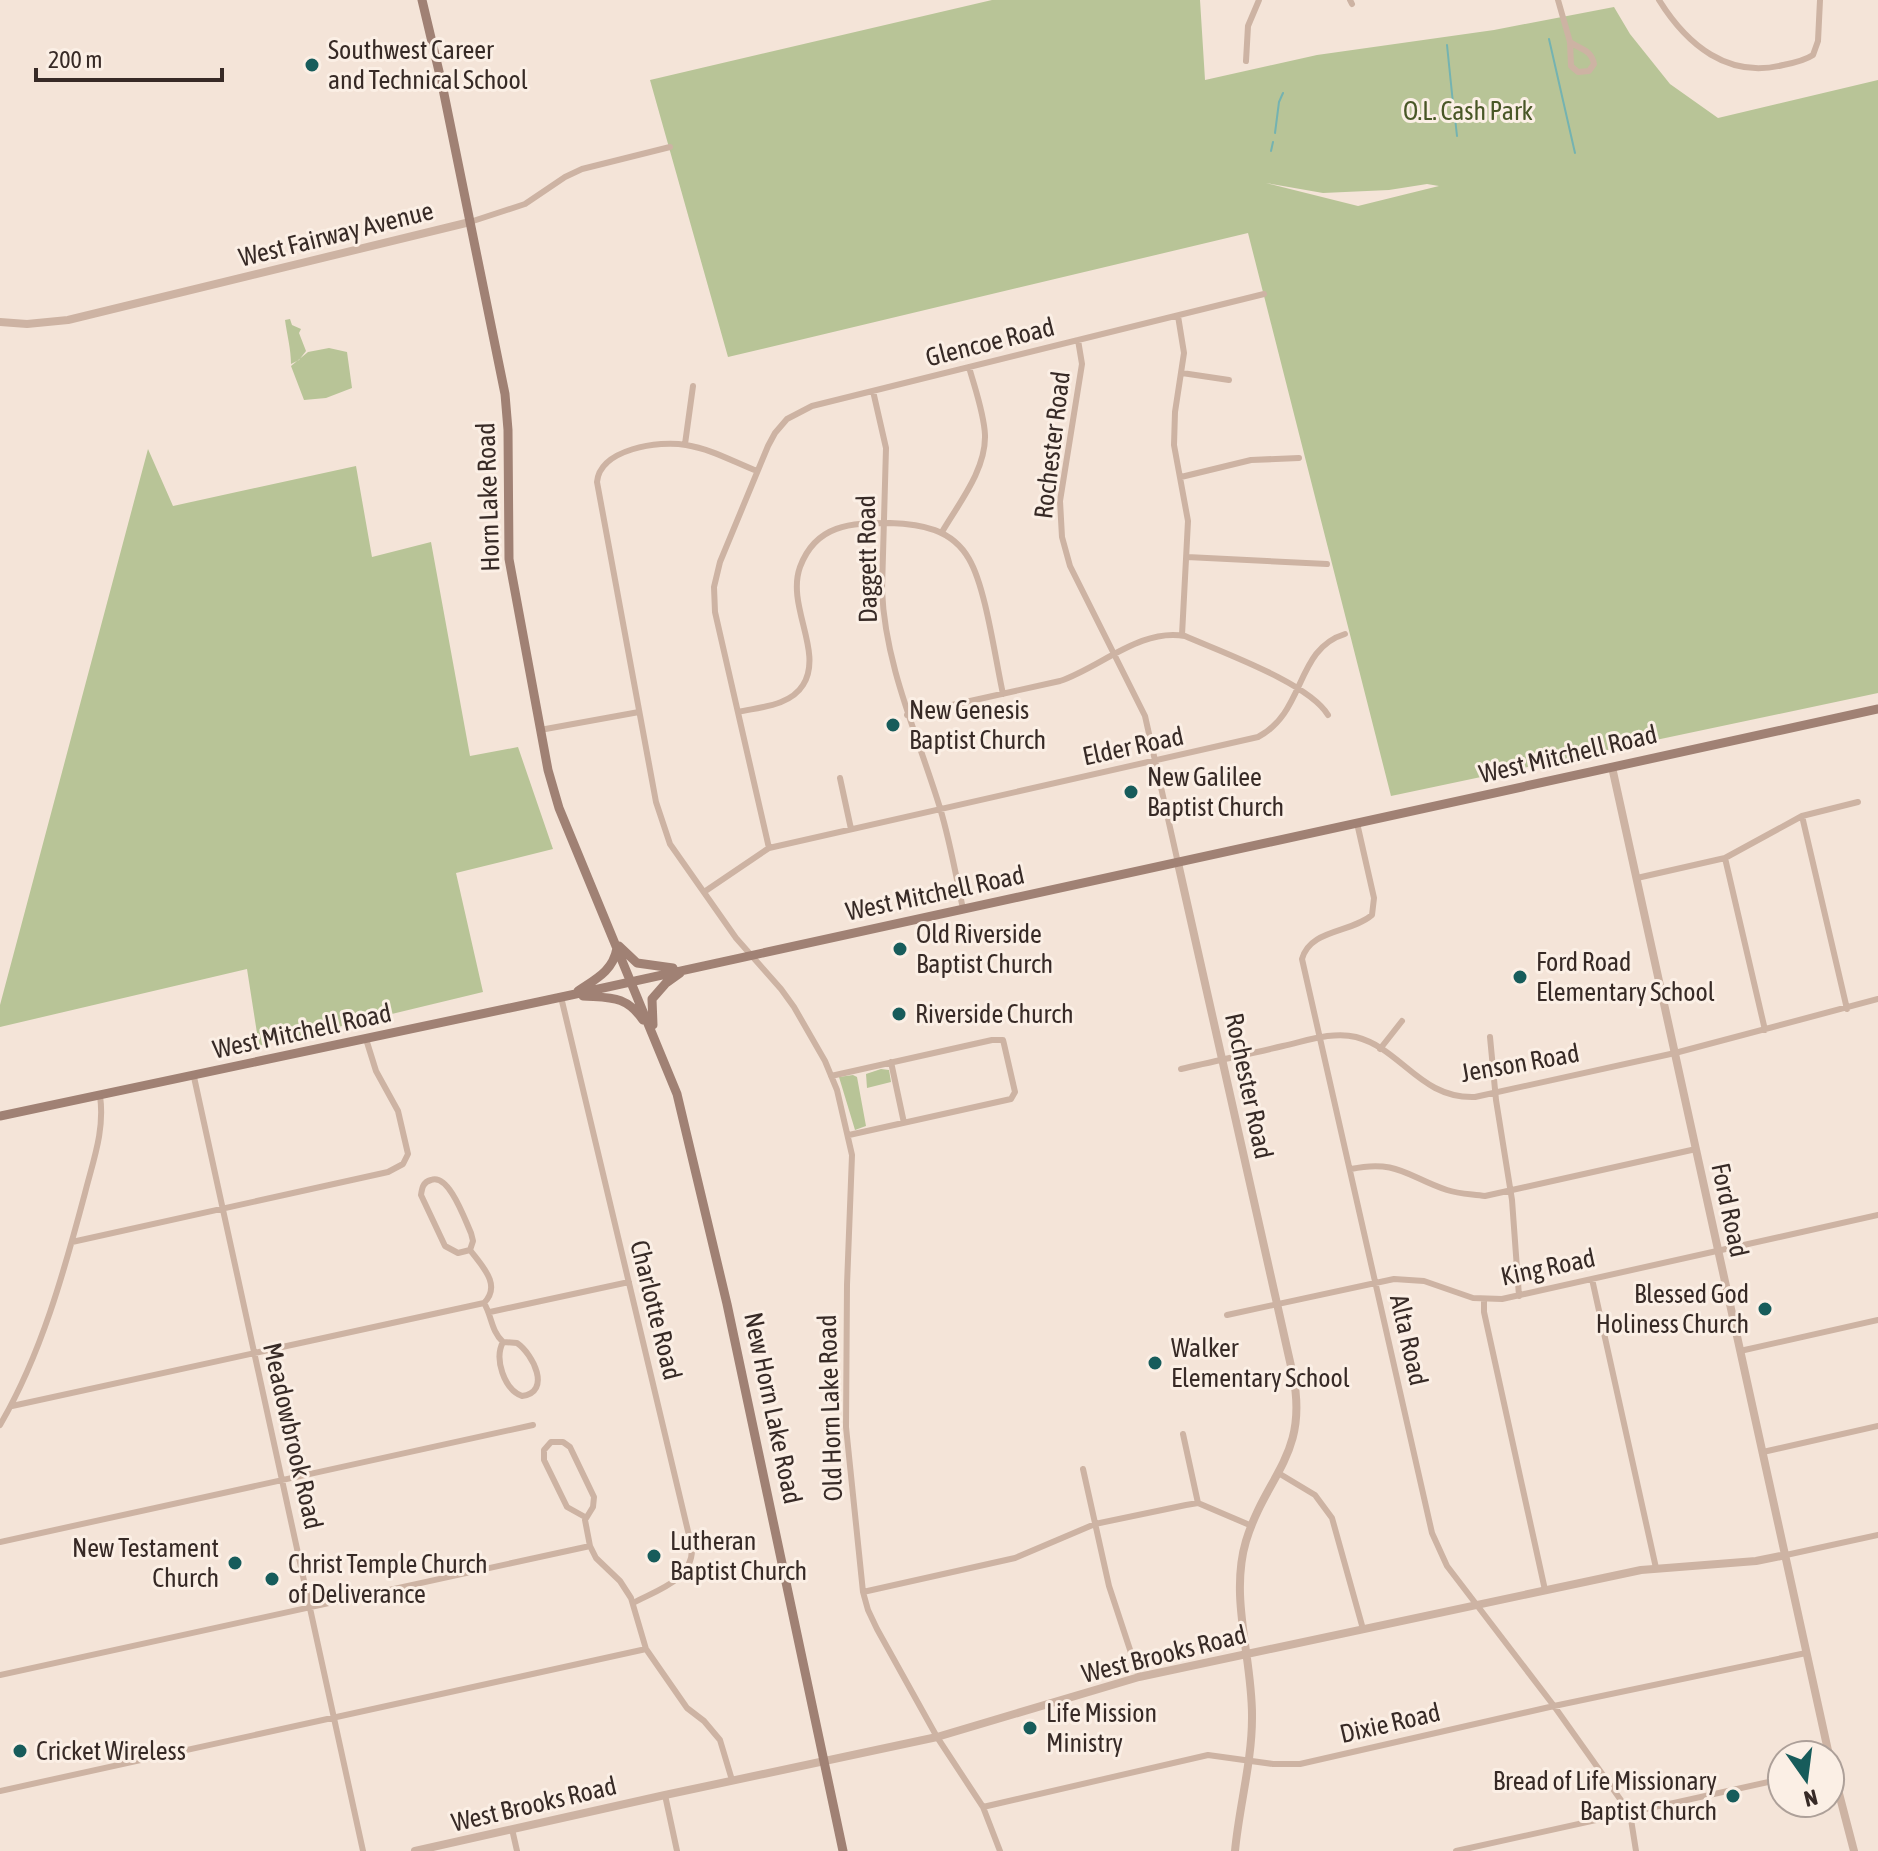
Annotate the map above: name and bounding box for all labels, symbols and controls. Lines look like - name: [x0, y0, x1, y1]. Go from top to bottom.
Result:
- scale bar: [36, 32, 222, 82]
- place label: Southwest Career and Technical School: [328, 35, 528, 95]
- text: 200 m: [48, 46, 102, 73]
- marker: Southwest Career and Technical School: [303, 56, 321, 74]
- park label: O.L. Cash Park: [1403, 96, 1533, 126]
- street label: West Fairway Avenue: [236, 195, 436, 273]
- street label: Glencoe Road: [922, 312, 1058, 372]
- street label: Rochester Road: [1028, 370, 1076, 520]
- street label: Horn Lake Road: [470, 422, 506, 572]
- street label: Daggett Road: [851, 495, 883, 623]
- place label: New Genesis Baptist Church: [909, 695, 1046, 755]
- marker: New Genesis Baptist Church: [884, 716, 902, 734]
- street label: West Mitchell Road: [1476, 719, 1660, 789]
- street label: Elder Road: [1080, 721, 1186, 771]
- place label: New Galilee Baptist Church: [1147, 762, 1284, 822]
- marker: New Galilee Baptist Church: [1122, 783, 1140, 801]
- street label: West Mitchell Road: [843, 859, 1027, 927]
- place label: Old Riverside Baptist Church: [916, 919, 1053, 979]
- marker: Old Riverside Baptist Church: [891, 940, 909, 958]
- place label: Ford Road Elementary School: [1536, 947, 1715, 1007]
- marker: Ford Road Elementary School: [1511, 968, 1529, 986]
- street label: West Mitchell Road: [210, 997, 394, 1065]
- place label: Riverside Church: [915, 999, 1074, 1029]
- marker: Riverside Church: [890, 1005, 908, 1023]
- street label: Rochester Road: [1219, 1010, 1279, 1162]
- street label: Jenson Road: [1458, 1038, 1582, 1088]
- street label: Ford Road: [1705, 1160, 1755, 1260]
- street label: Charlotte Road: [624, 1237, 688, 1383]
- street label: King Road: [1498, 1242, 1598, 1292]
- place label: Blessed God Holiness Church: [1596, 1279, 1749, 1339]
- street label: Alta Road: [1384, 1292, 1434, 1388]
- marker: Blessed God Holiness Church: [1756, 1300, 1774, 1318]
- street label: New Horn Lake Road: [738, 1309, 808, 1507]
- street label: Old Horn Lake Road: [812, 1314, 848, 1502]
- place label: Walker Elementary School: [1171, 1333, 1350, 1393]
- street label: Meadowbrook Road: [257, 1340, 329, 1532]
- marker: Walker Elementary School: [1146, 1354, 1164, 1372]
- place label: Lutheran Baptist Church: [670, 1526, 807, 1586]
- place label: New Testament Church: [72, 1533, 219, 1593]
- marker: Lutheran Baptist Church: [645, 1547, 663, 1565]
- place label: Christ Temple Church of Deliverance: [288, 1549, 488, 1609]
- marker: New Testament Church: [226, 1554, 244, 1572]
- marker: Christ Temple Church of Deliverance: [263, 1570, 281, 1588]
- street label: West Brooks Road: [1079, 1619, 1249, 1689]
- street label: Dixie Road: [1337, 1697, 1443, 1749]
- place label: Life Mission Ministry: [1046, 1698, 1157, 1758]
- marker: Life Mission Ministry: [1021, 1719, 1039, 1737]
- place label: Cricket Wireless: [36, 1736, 186, 1766]
- north arrow: [1766, 1739, 1846, 1819]
- marker: Cricket Wireless: [11, 1742, 29, 1760]
- place label: Bread of Life Missionary Baptist Church: [1493, 1766, 1717, 1826]
- street label: West Brooks Road: [449, 1770, 619, 1838]
- text: N: [1801, 1784, 1820, 1813]
- marker: Bread of Life Missionary Baptist Church: [1724, 1787, 1742, 1805]

